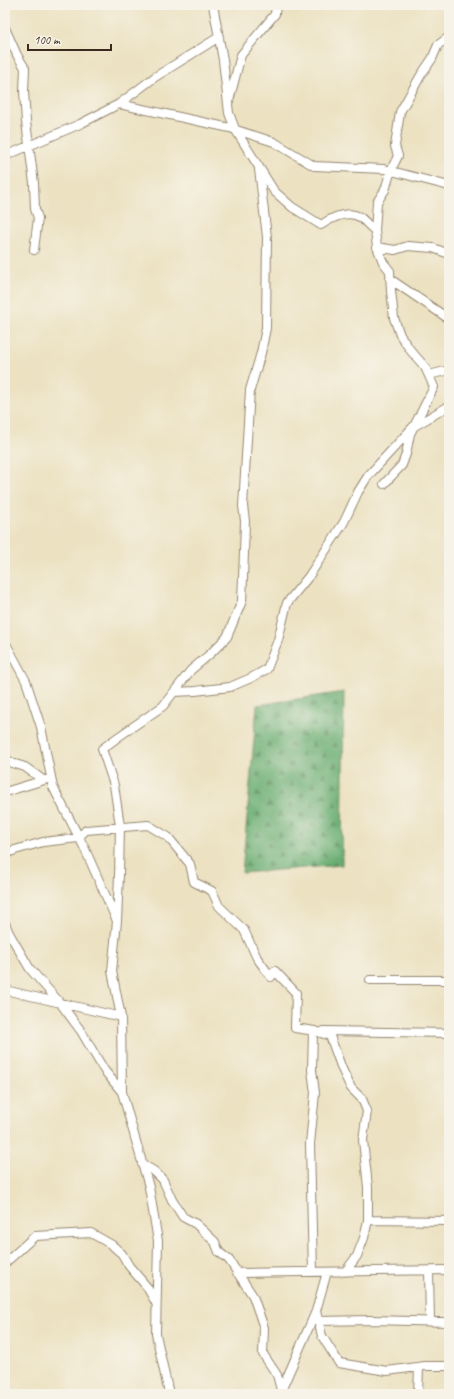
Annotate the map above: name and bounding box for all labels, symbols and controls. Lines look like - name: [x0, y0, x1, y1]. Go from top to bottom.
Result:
- scale bar: [28, 26, 111, 52]
- text: 100 m: [34, 32, 61, 48]

